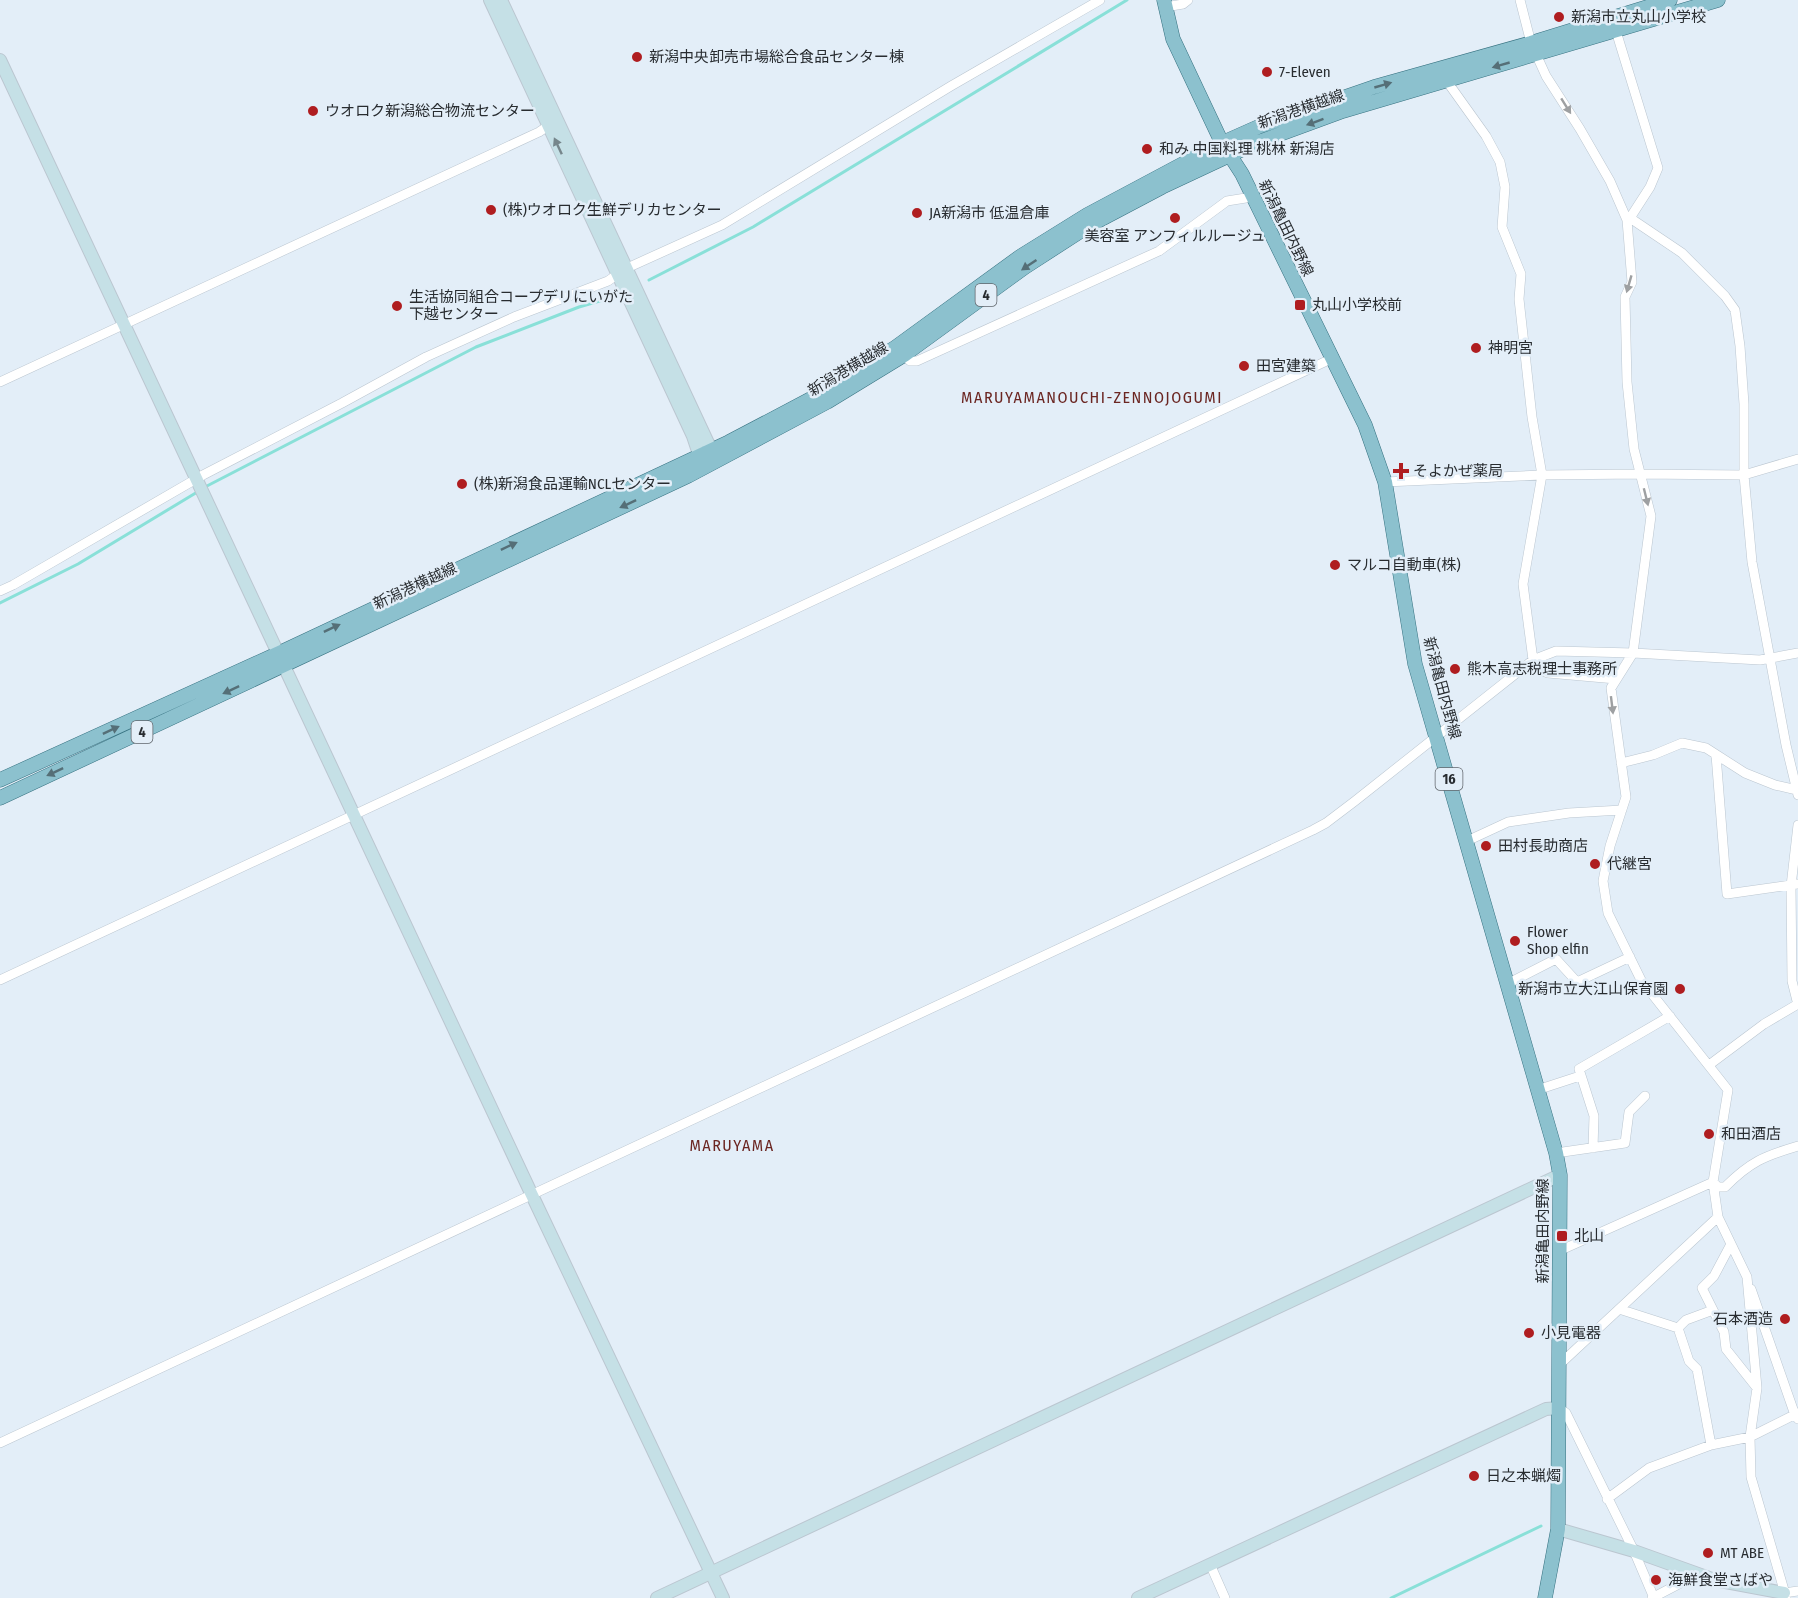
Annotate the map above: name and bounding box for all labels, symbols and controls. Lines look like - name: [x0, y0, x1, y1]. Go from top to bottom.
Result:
- place label: 新潟市立丸山小学校: [1571, 8, 1706, 26]
- marker: 新潟市立丸山小学校: [1552, 10, 1566, 24]
- place label: 新潟中央卸売市場総合食品センター棟: [649, 48, 904, 66]
- marker: 新潟中央卸売市場総合食品センター棟: [630, 50, 644, 64]
- one-way arrow: [1492, 61, 1510, 70]
- place label: 7-Eleven: [1279, 63, 1331, 81]
- marker: 7-Eleven: [1260, 65, 1274, 79]
- one-way arrow: [1374, 80, 1392, 89]
- street label: 新潟港横越線: [1256, 86, 1346, 132]
- one-way arrow: [1560, 98, 1571, 114]
- place label: ウオロク新潟総合物流センター: [325, 102, 535, 120]
- marker: ウオロク新潟総合物流センター: [306, 104, 320, 118]
- one-way arrow: [1306, 117, 1324, 127]
- one-way arrow: [553, 138, 562, 155]
- place label: 和み 中国料理 桃林 新潟店: [1159, 140, 1335, 158]
- marker: 和み 中国料理 桃林 新潟店: [1140, 142, 1154, 156]
- street label: 新潟亀田内野線: [1255, 177, 1317, 279]
- place label: (株)ウオロク生鮮デリカセンター: [503, 201, 722, 219]
- marker: (株)ウオロク生鮮デリカセンター: [484, 203, 498, 217]
- place label: JA新潟市 低温倉庫: [929, 204, 1050, 222]
- marker: JA新潟市 低温倉庫: [910, 206, 924, 220]
- marker: 美容室 アンフィルルージュ: [1168, 211, 1182, 225]
- place label: 美容室 アンフィルルージュ: [1085, 227, 1265, 245]
- one-way arrow: [1021, 259, 1037, 271]
- one-way arrow: [1624, 275, 1633, 293]
- road number: 4: [976, 284, 996, 306]
- place label: 生活協同組合コープデリにいがた 下越センター: [409, 288, 633, 323]
- place label: 丸山小学校前: [1312, 296, 1402, 314]
- marker: 丸山小学校前: [1293, 298, 1307, 312]
- marker: 生活協同組合コープデリにいがた 下越センター: [390, 299, 404, 313]
- street label: 新潟港横越線: [805, 338, 891, 400]
- place label: 神明宮: [1488, 339, 1533, 357]
- marker: 神明宮: [1469, 341, 1483, 355]
- place label: 田宮建築: [1256, 357, 1316, 375]
- marker: 田宮建築: [1237, 359, 1251, 373]
- district label: MARUYAMANOUCHI-ZENNOJOGUMI: [961, 388, 1223, 407]
- place label: そよかぜ薬局: [1413, 462, 1503, 480]
- marker: そよかぜ薬局: [1394, 464, 1408, 478]
- place label: (株)新潟食品運輸NCLセンター: [474, 475, 671, 493]
- marker: (株)新潟食品運輸NCLセンター: [455, 477, 469, 491]
- one-way arrow: [1641, 488, 1651, 506]
- one-way arrow: [619, 500, 636, 509]
- one-way arrow: [500, 541, 517, 550]
- place label: マルコ自動車(株): [1347, 556, 1461, 574]
- marker: マルコ自動車(株): [1328, 558, 1342, 572]
- street label: 新潟港横越線: [370, 559, 460, 613]
- one-way arrow: [323, 624, 340, 633]
- street label: 新潟亀田内野線: [1420, 635, 1464, 741]
- place label: 熊木高志税理士事務所: [1467, 660, 1617, 678]
- marker: 熊木高志税理士事務所: [1448, 662, 1462, 676]
- one-way arrow: [223, 685, 240, 694]
- one-way arrow: [1608, 696, 1617, 715]
- road number: 4: [132, 721, 152, 743]
- one-way arrow: [102, 725, 120, 735]
- one-way arrow: [46, 768, 63, 777]
- road number: 16: [1436, 768, 1462, 790]
- place label: 田村長助商店: [1498, 837, 1588, 855]
- marker: 田村長助商店: [1479, 839, 1493, 853]
- place label: 代継宮: [1607, 855, 1652, 873]
- marker: 代継宮: [1588, 857, 1602, 871]
- place label: Flower Shop elfin: [1527, 923, 1589, 958]
- marker: Flower Shop elfin: [1508, 934, 1522, 948]
- place label: 新潟市立大江山保育園: [1518, 980, 1668, 998]
- marker: 新潟市立大江山保育園: [1673, 982, 1687, 996]
- place label: 和田酒店: [1721, 1125, 1781, 1143]
- marker: 和田酒店: [1702, 1127, 1716, 1141]
- district label: MARUYAMA: [689, 1136, 775, 1155]
- street label: 新潟亀田内野線: [1534, 1178, 1552, 1284]
- place label: 北山: [1574, 1227, 1604, 1245]
- marker: 北山: [1555, 1229, 1569, 1243]
- place label: 石本酒造: [1713, 1310, 1773, 1328]
- marker: 石本酒造: [1778, 1312, 1792, 1326]
- place label: 小見電器: [1541, 1324, 1601, 1342]
- marker: 小見電器: [1522, 1326, 1536, 1340]
- place label: 日之本蝋燭: [1486, 1467, 1561, 1485]
- marker: 日之本蝋燭: [1467, 1469, 1481, 1483]
- place label: MT ABE: [1720, 1544, 1764, 1562]
- marker: MT ABE: [1701, 1546, 1715, 1560]
- place label: 海鮮食堂さばや: [1668, 1571, 1773, 1589]
- marker: 海鮮食堂さばや: [1649, 1573, 1663, 1587]

